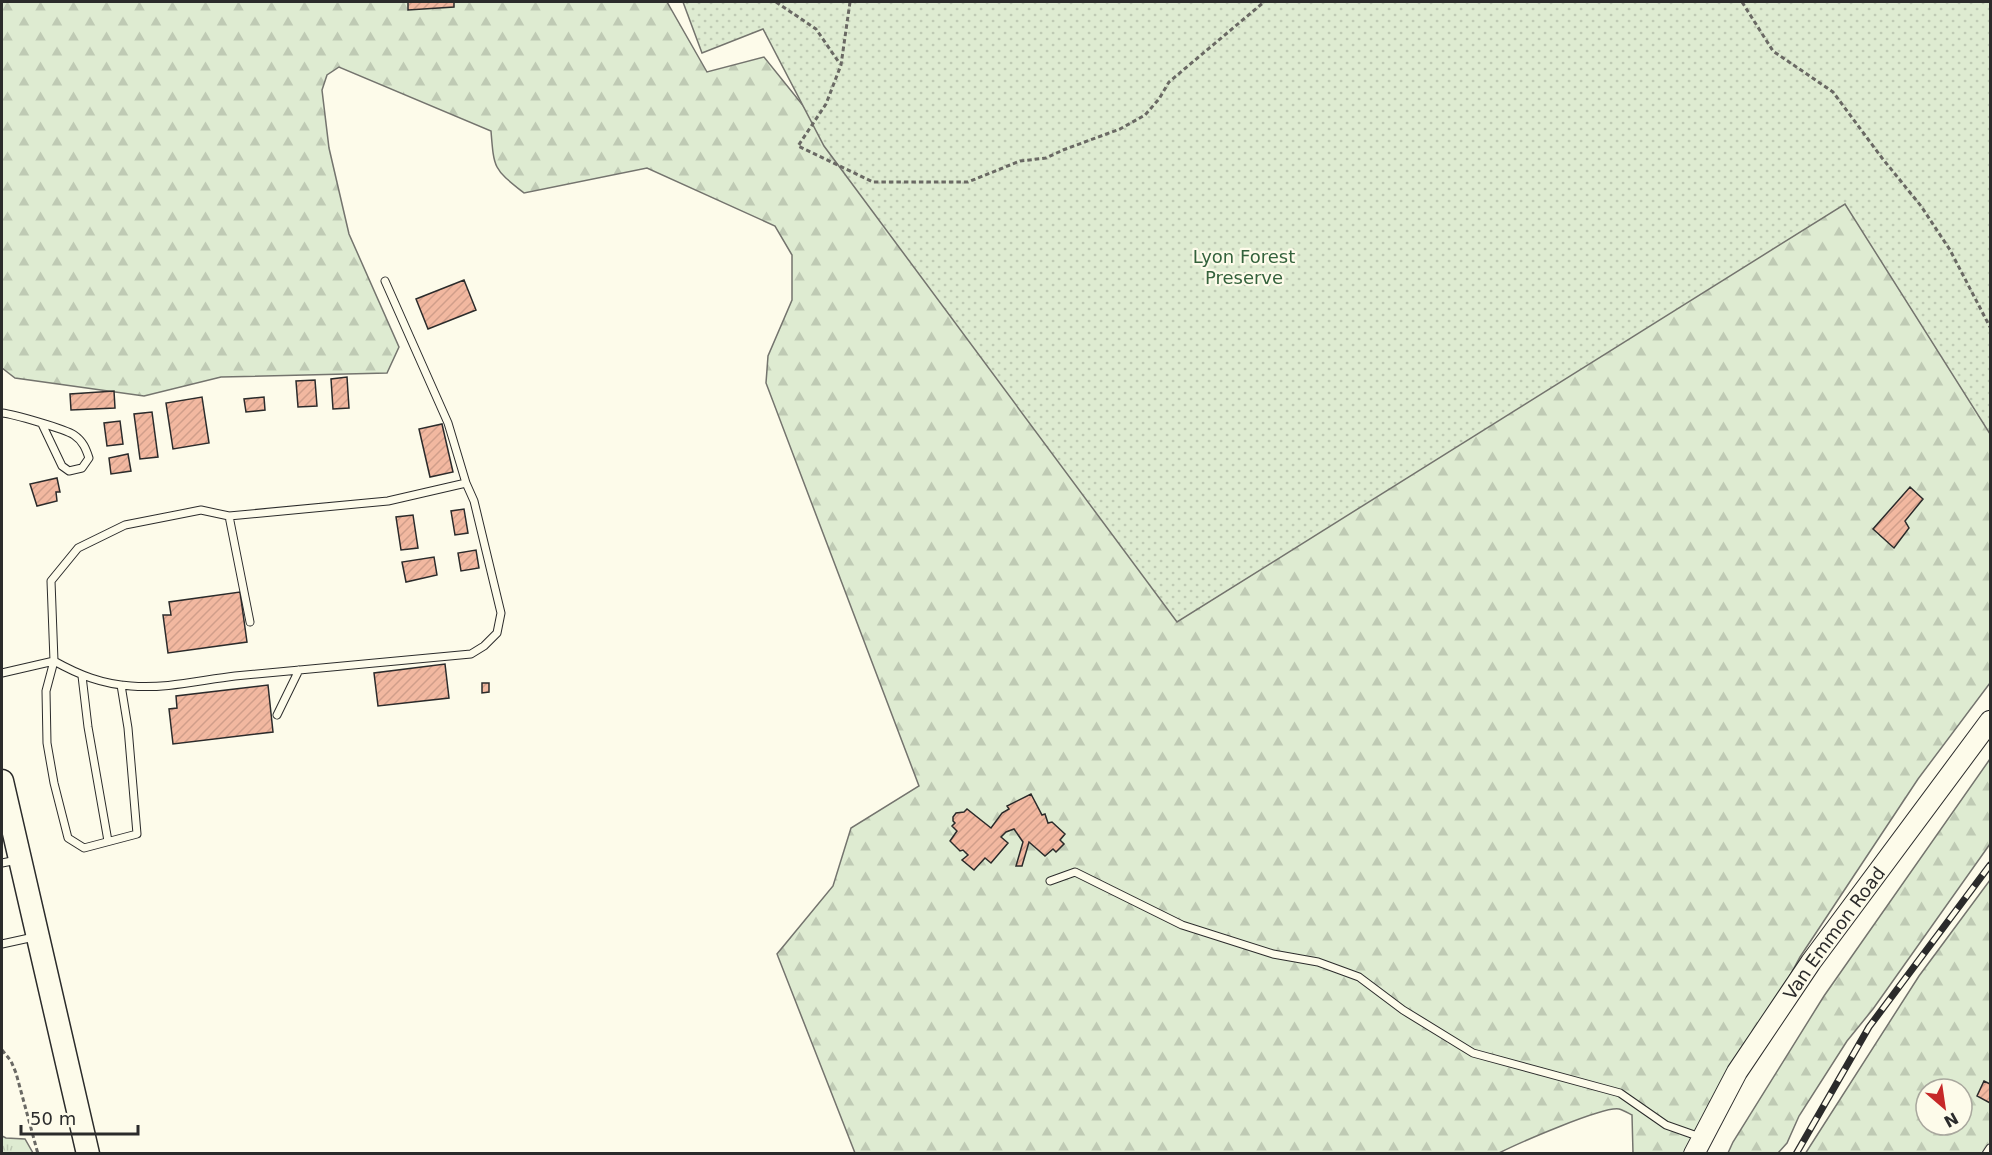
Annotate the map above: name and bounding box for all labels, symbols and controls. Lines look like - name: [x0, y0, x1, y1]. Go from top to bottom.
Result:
- park label: Lyon Forest Preserve: [1193, 246, 1295, 288]
- street label: Van Emmon Road: [1778, 862, 1889, 1003]
- north arrow: [1914, 1077, 1974, 1137]
- scale bar: [21, 1098, 138, 1136]
- text: 50 m: [30, 1108, 76, 1129]
- text: N: [1941, 1108, 1961, 1131]

